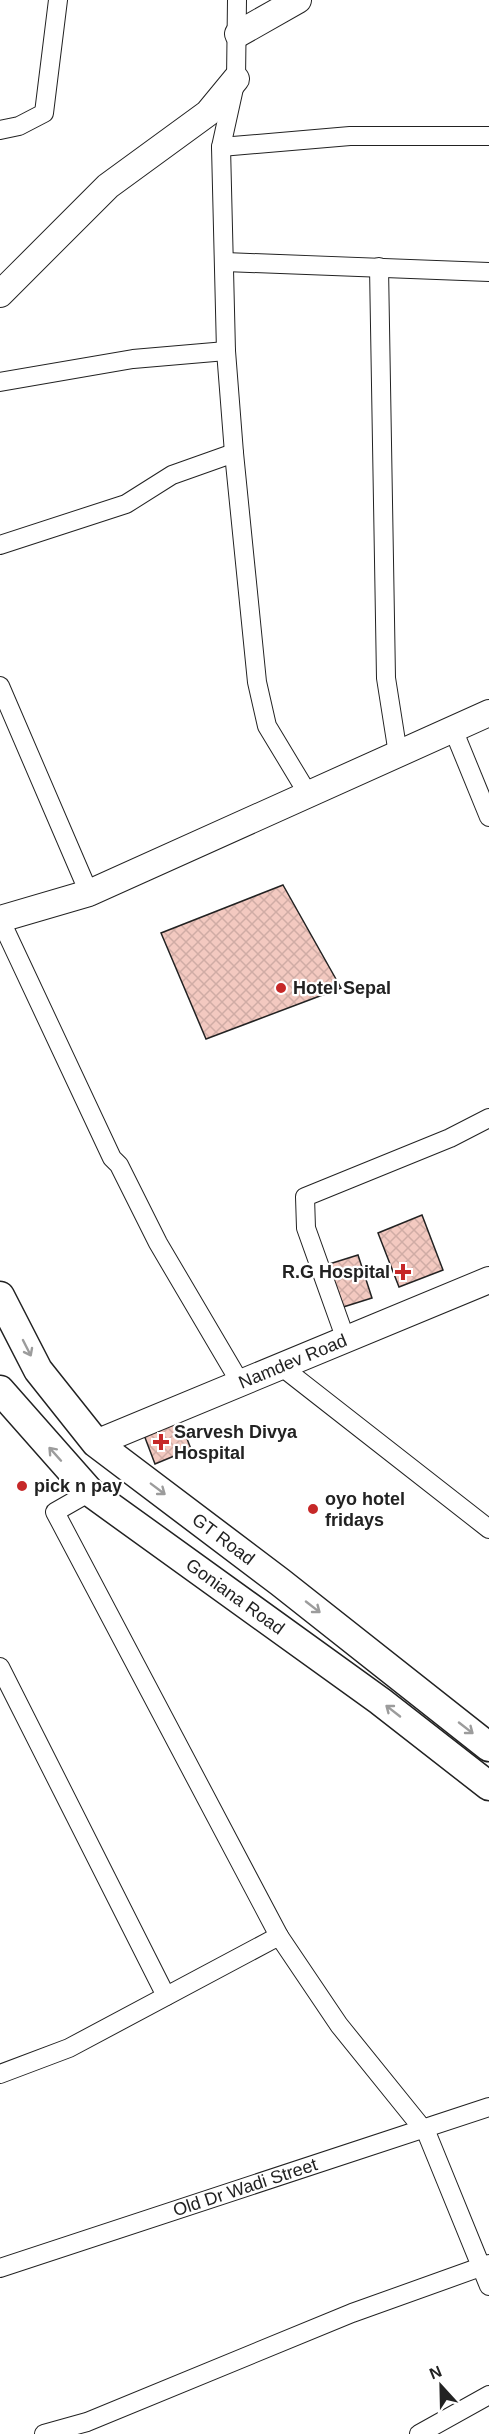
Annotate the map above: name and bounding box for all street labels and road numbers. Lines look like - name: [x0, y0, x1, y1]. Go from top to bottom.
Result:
- street label: Namdev Road: [236, 1330, 350, 1393]
- street label: GT Road: [188, 1509, 258, 1569]
- street label: Goniana Road: [182, 1555, 288, 1639]
- street label: Old Dr Wadi Street: [170, 2154, 320, 2220]

